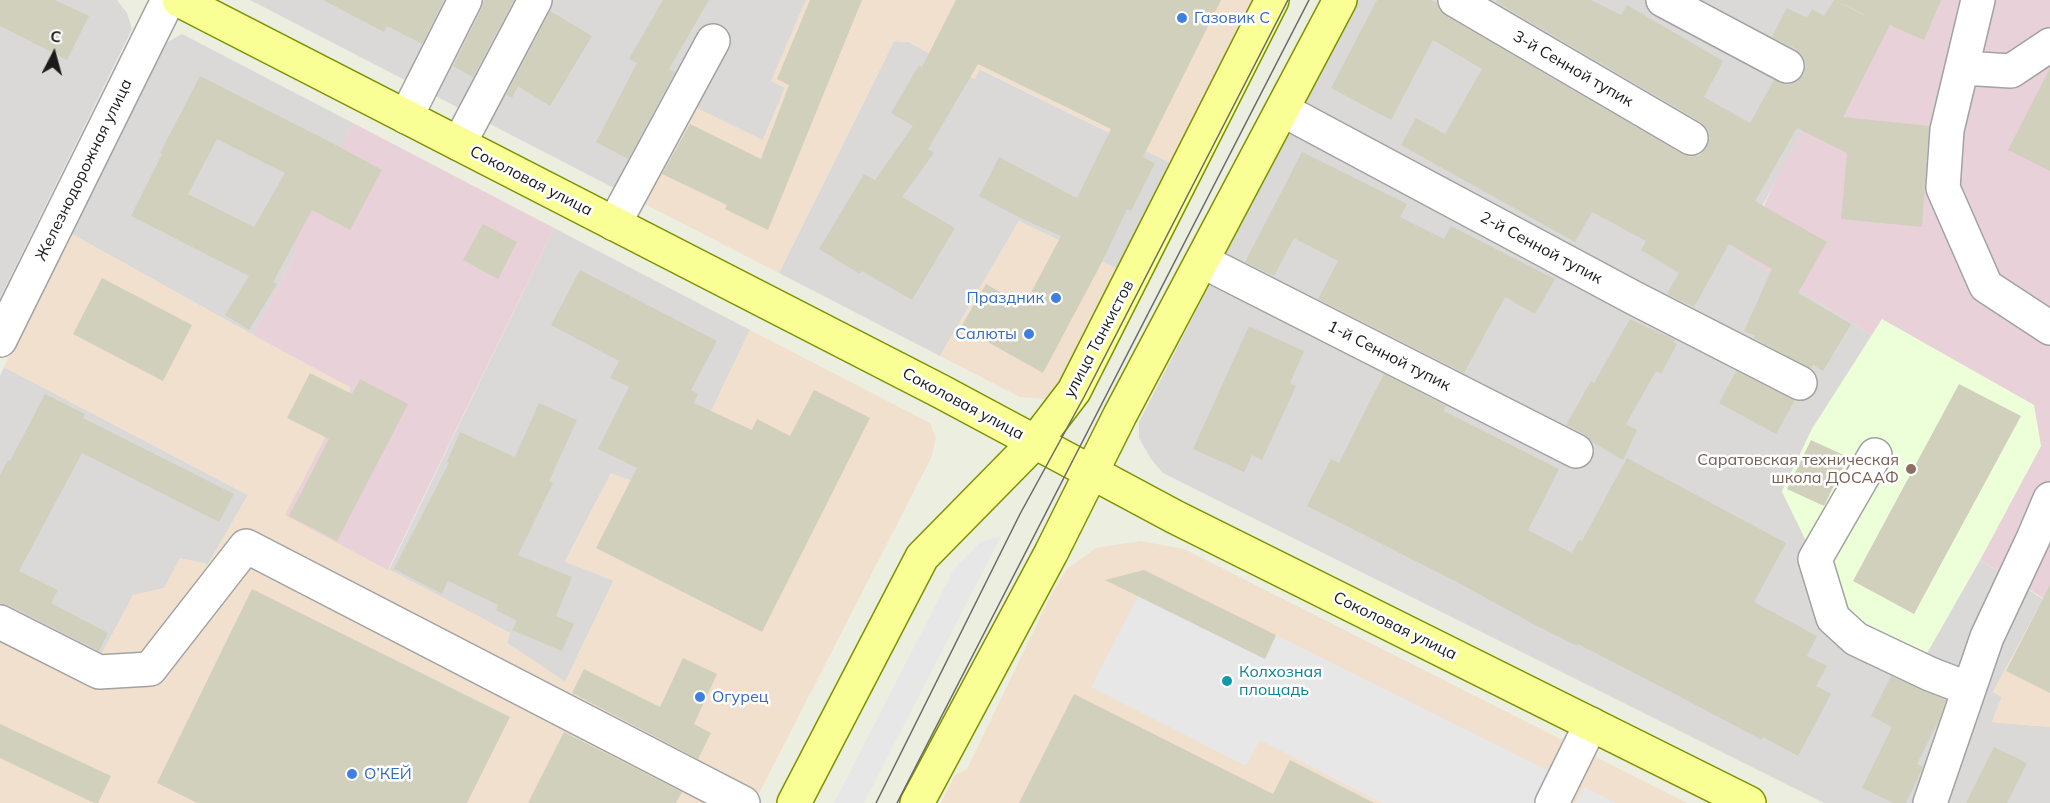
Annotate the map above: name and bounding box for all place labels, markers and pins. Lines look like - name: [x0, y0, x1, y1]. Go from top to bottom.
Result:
- place label: Газовик С: [1194, 8, 1270, 28]
- marker: Газовик С: [1175, 11, 1189, 25]
- place label: Праздник: [967, 288, 1044, 308]
- marker: Праздник: [1049, 291, 1063, 305]
- place label: Салюты: [955, 324, 1017, 344]
- marker: Салюты: [1022, 327, 1036, 341]
- place label: Саратовская техническая школа ДОСААФ: [1697, 450, 1899, 488]
- marker: Саратовская техническая школа ДОСААФ: [1904, 462, 1918, 476]
- place label: Колхозная площадь: [1239, 662, 1322, 700]
- marker: Колхозная площадь: [1220, 674, 1234, 688]
- place label: Огурец: [712, 687, 769, 707]
- marker: Огурец: [693, 690, 707, 704]
- place label: О’КЕЙ: [364, 764, 412, 784]
- marker: О’КЕЙ: [345, 767, 359, 781]

